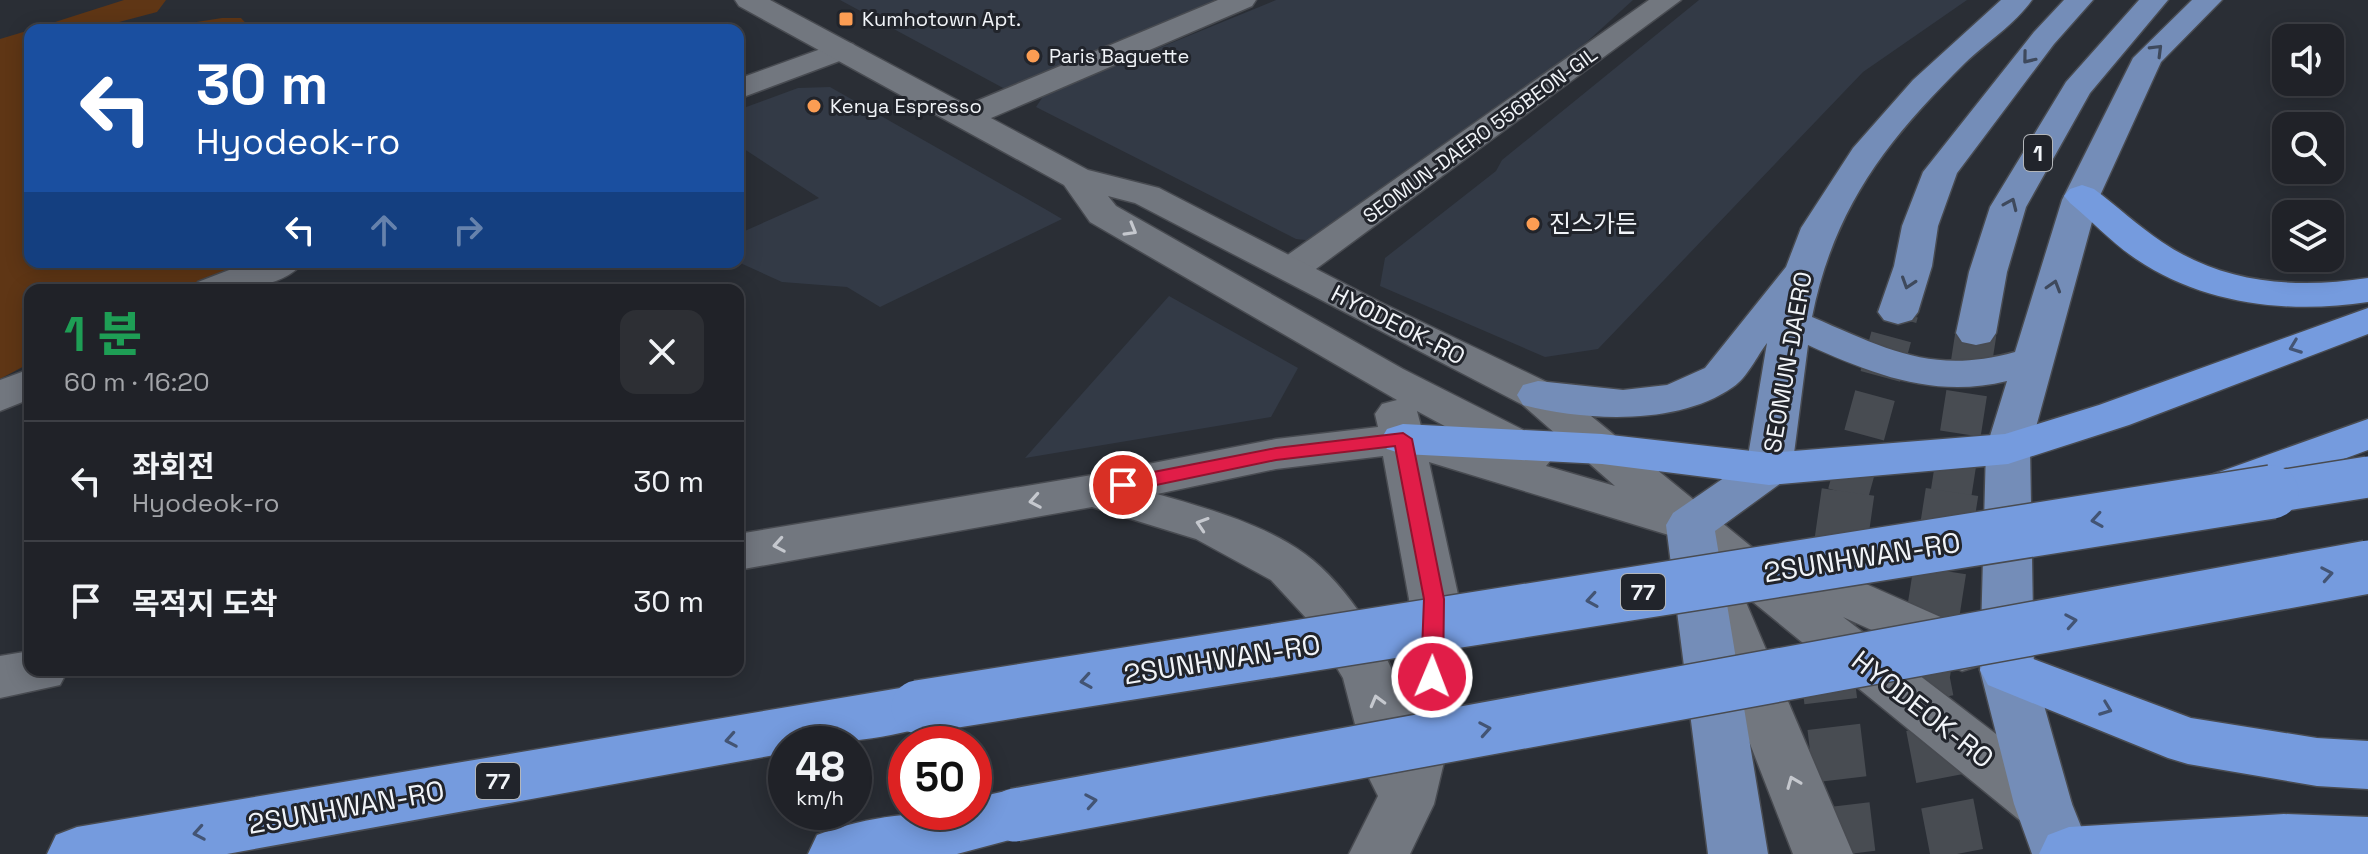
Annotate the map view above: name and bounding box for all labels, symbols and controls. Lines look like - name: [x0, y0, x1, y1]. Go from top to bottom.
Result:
- place label: Kumhotown Apt.: [862, 6, 1021, 32]
- marker: Kumhotown Apt.: [837, 10, 855, 28]
- map controls: [2272, 24, 2344, 272]
- button: sound: [2272, 24, 2344, 96]
- street label: SEOMUN-DAERO 556BEON-GIL: [1358, 41, 1602, 229]
- place label: Paris Baguette: [1049, 43, 1189, 69]
- one-way arrow: [2148, 45, 2163, 59]
- marker: Paris Baguette: [1024, 47, 1042, 65]
- text: 30 m: [196, 49, 328, 120]
- one-way arrow: [2023, 49, 2037, 64]
- icon: left: [64, 56, 168, 160]
- place label: Kenya Espresso: [830, 93, 982, 119]
- marker: Kenya Espresso: [805, 97, 823, 115]
- button: search: [2272, 112, 2344, 184]
- text: Hyodeok-ro: [196, 119, 401, 165]
- road number: 1: [2024, 135, 2052, 171]
- one-way arrow: [2001, 198, 2017, 213]
- button: layers: [2272, 200, 2344, 272]
- icon: left: [278, 208, 322, 252]
- icon: ahead: [362, 208, 406, 252]
- icon: right: [446, 208, 490, 252]
- place label: 진스가든: [1549, 208, 1637, 239]
- marker: 진스가든: [1524, 215, 1542, 233]
- one-way arrow: [1122, 220, 1137, 236]
- street label: SEOMUN-DAERO: [1756, 269, 1819, 455]
- one-way arrow: [1901, 276, 1917, 290]
- street label: HYODEOK-RO: [1326, 278, 1470, 372]
- one-way arrow: [2045, 280, 2061, 294]
- text: 1 분: [64, 304, 142, 365]
- button: close: [620, 310, 704, 394]
- one-way arrow: [2289, 337, 2303, 354]
- text: 60 m · 16:20: [64, 365, 210, 399]
- text: 좌회전: [132, 447, 215, 486]
- pin: [1089, 451, 1157, 519]
- icon: left: [64, 459, 108, 503]
- text: 30 m: [633, 462, 704, 501]
- icon: arrive: [1101, 463, 1145, 507]
- text: Hyodeok-ro: [132, 486, 280, 520]
- one-way arrow: [1028, 492, 1042, 509]
- one-way arrow: [2091, 510, 2104, 527]
- one-way arrow: [1196, 517, 1209, 533]
- street label: 2SUNHWAN-RO: [1761, 524, 1963, 590]
- one-way arrow: [772, 535, 785, 552]
- one-way arrow: [2320, 567, 2334, 584]
- road number: 77: [1621, 574, 1665, 610]
- icon: arrive: [64, 579, 108, 623]
- text: 30 m: [633, 582, 704, 621]
- text: 목적지 도착: [132, 584, 278, 623]
- one-way arrow: [1585, 591, 1599, 608]
- one-way arrow: [2064, 614, 2078, 631]
- street label: 2SUNHWAN-RO: [1121, 626, 1323, 692]
- position arrow: [1390, 635, 1474, 719]
- street label: HYODEOK-RO: [1845, 642, 2001, 776]
- one-way arrow: [1079, 671, 1093, 688]
- one-way arrow: [1369, 695, 1386, 709]
- one-way arrow: [2098, 699, 2112, 716]
- one-way arrow: [1478, 721, 1491, 738]
- speed limit sign: 50: [888, 726, 992, 830]
- one-way arrow: [724, 731, 738, 748]
- text: 48: [795, 742, 845, 793]
- road number: 77: [476, 763, 520, 799]
- street label: 2SUNHWAN-RO: [245, 772, 447, 842]
- one-way arrow: [1787, 776, 1803, 790]
- text: km/h: [796, 785, 844, 811]
- one-way arrow: [1085, 794, 1098, 811]
- one-way arrow: [192, 823, 206, 840]

